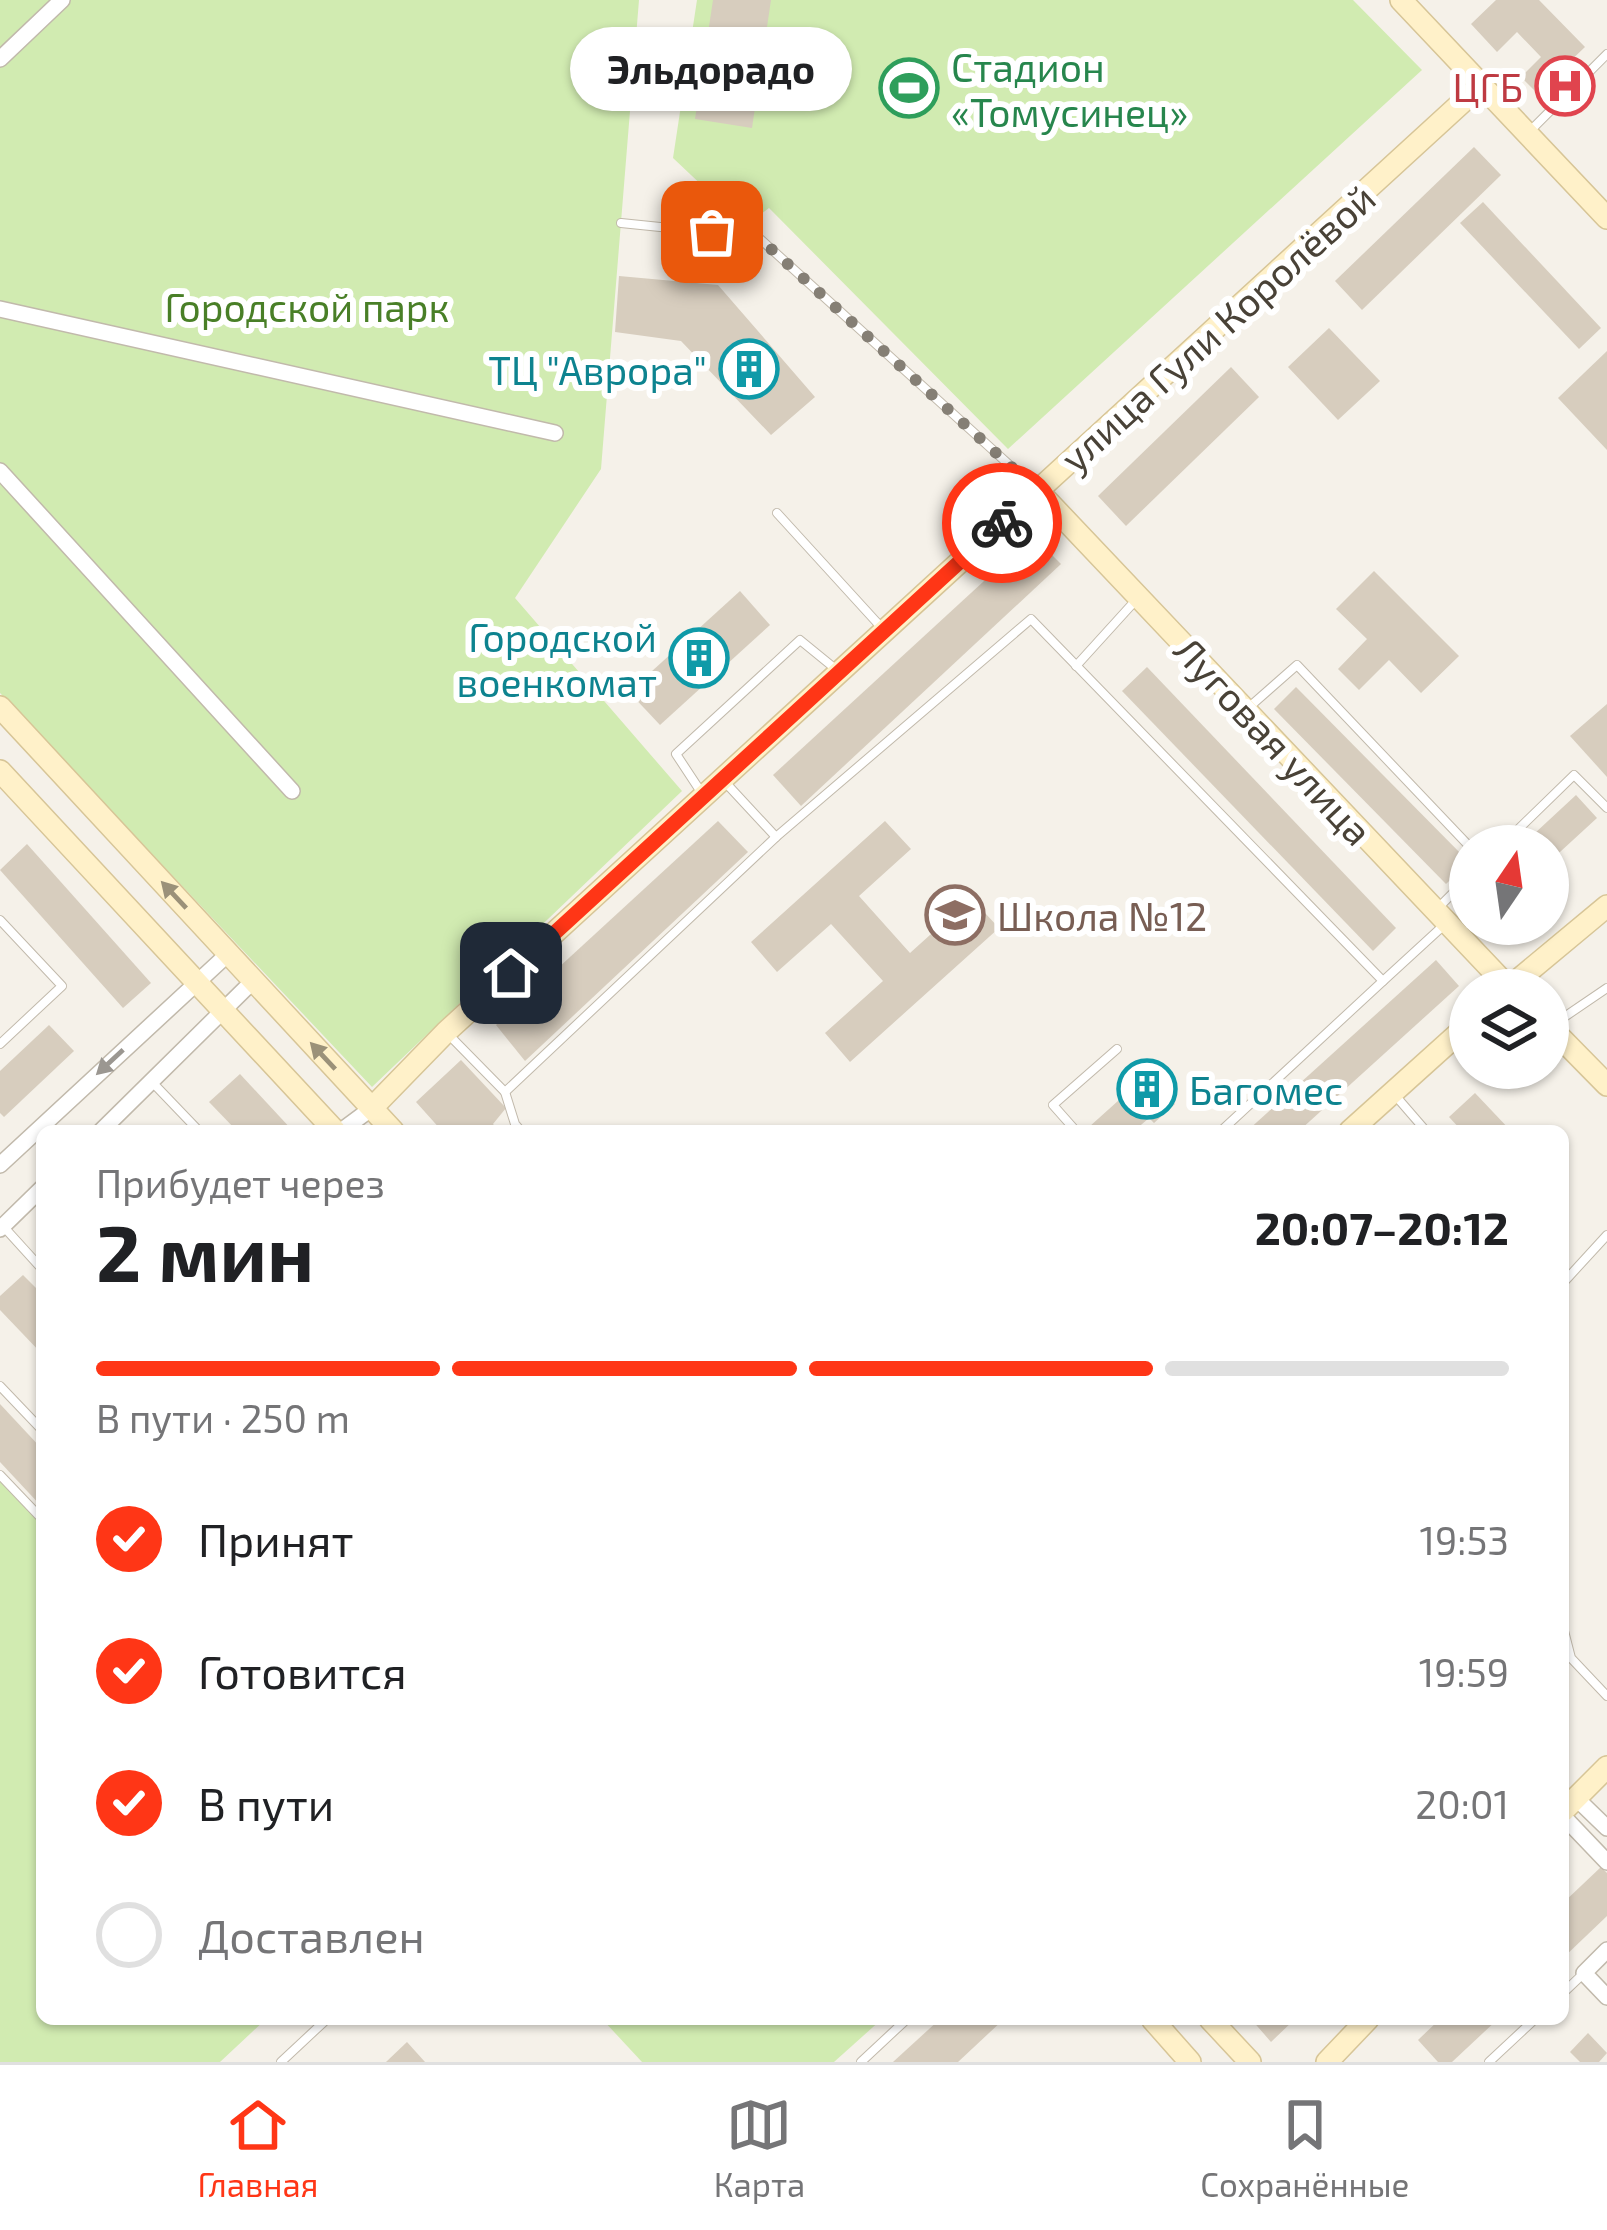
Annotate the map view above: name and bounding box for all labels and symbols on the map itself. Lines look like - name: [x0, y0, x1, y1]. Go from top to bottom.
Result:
- callout: Эльдорадо: [571, 28, 853, 112]
- place label: Стадион «Томусинец»: [951, 43, 1188, 136]
- hospital icon: ЦГБ: [1534, 55, 1596, 117]
- sports icon: Стадион «Томусинец»: [878, 57, 940, 119]
- place label: ЦГБ: [1452, 63, 1523, 110]
- street label: улица Гули Королёвой: [1050, 173, 1385, 481]
- pin: [661, 181, 763, 283]
- park label: Городской парк: [165, 283, 449, 330]
- building icon: ТЦ "Аврора": [718, 338, 780, 400]
- place label: ТЦ "Аврора": [488, 346, 707, 393]
- courier: [942, 463, 1062, 583]
- place label: Городской военкомат: [457, 613, 657, 705]
- street label: Луговая улица: [1165, 626, 1383, 855]
- building icon: Городской военкомат: [668, 627, 730, 689]
- north arrow: [1449, 825, 1569, 945]
- one-way arrow: [161, 880, 189, 909]
- school or university icon: Школа №12: [924, 884, 986, 946]
- place label: Школа №12: [997, 892, 1207, 939]
- pin: [460, 922, 562, 1024]
- one-way arrow: [310, 1042, 338, 1071]
- one-way arrow: [96, 1047, 125, 1075]
- building icon: Багомес: [1116, 1058, 1178, 1120]
- place label: Багомес: [1189, 1066, 1343, 1113]

